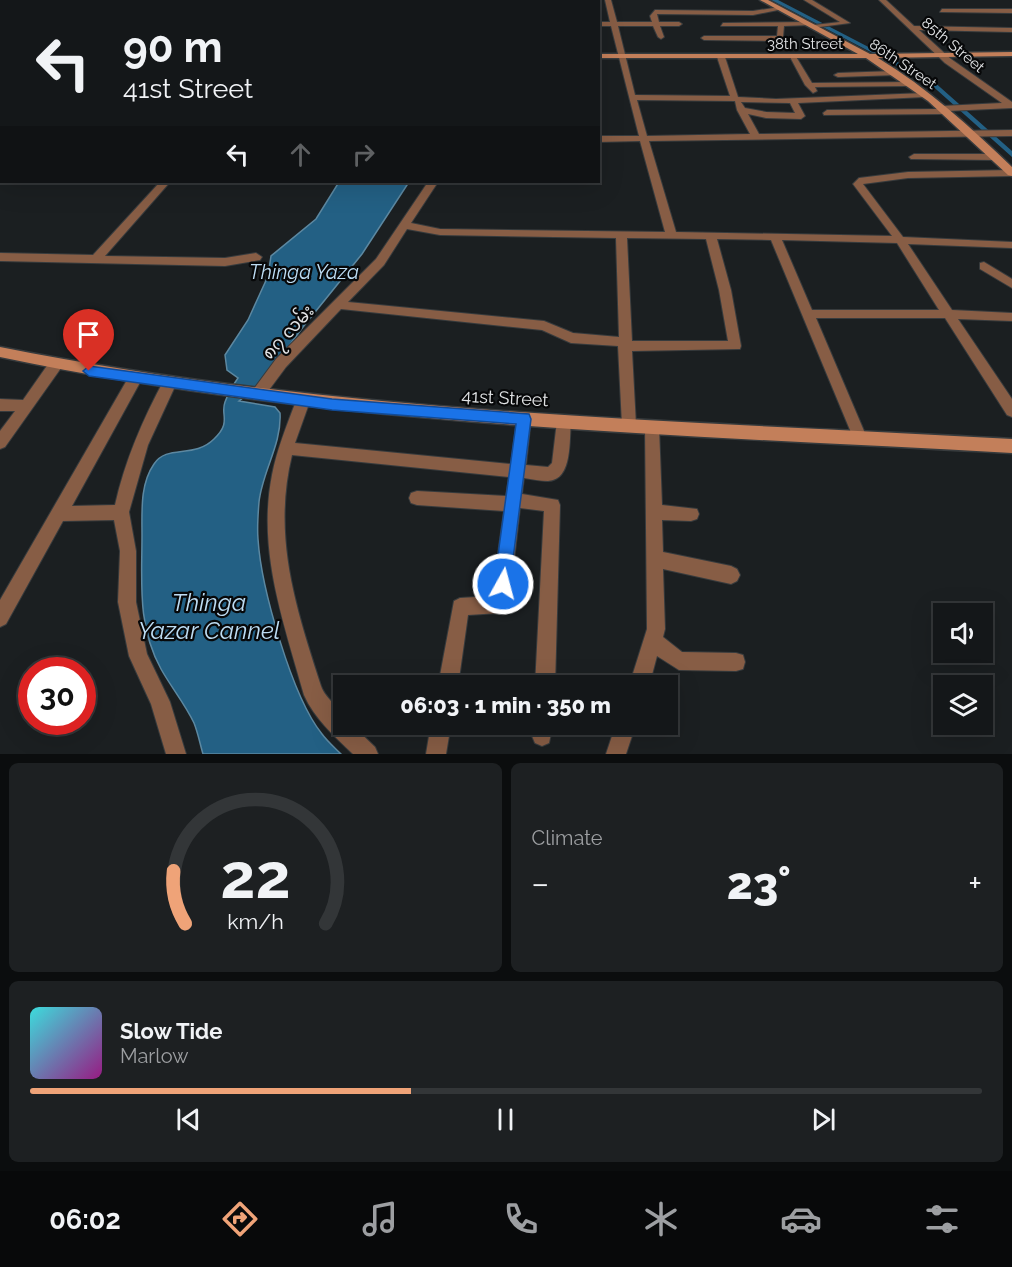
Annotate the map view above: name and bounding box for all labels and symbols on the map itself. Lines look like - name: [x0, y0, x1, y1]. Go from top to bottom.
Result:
- street label: 85th Street: [918, 14, 988, 76]
- street label: 38th Street: [767, 35, 843, 53]
- street label: 86th Street: [866, 35, 940, 93]
- water label: Thinga Yaza: [249, 260, 359, 284]
- street label: ၈၇ လမ်း: [256, 299, 322, 367]
- pin: [63, 309, 114, 371]
- street label: 41st Street: [461, 385, 549, 410]
- position arrow: [471, 552, 535, 616]
- water label: Thinga Yazar Cannel: [138, 588, 280, 645]
- speed limit sign: 30: [18, 657, 96, 735]

